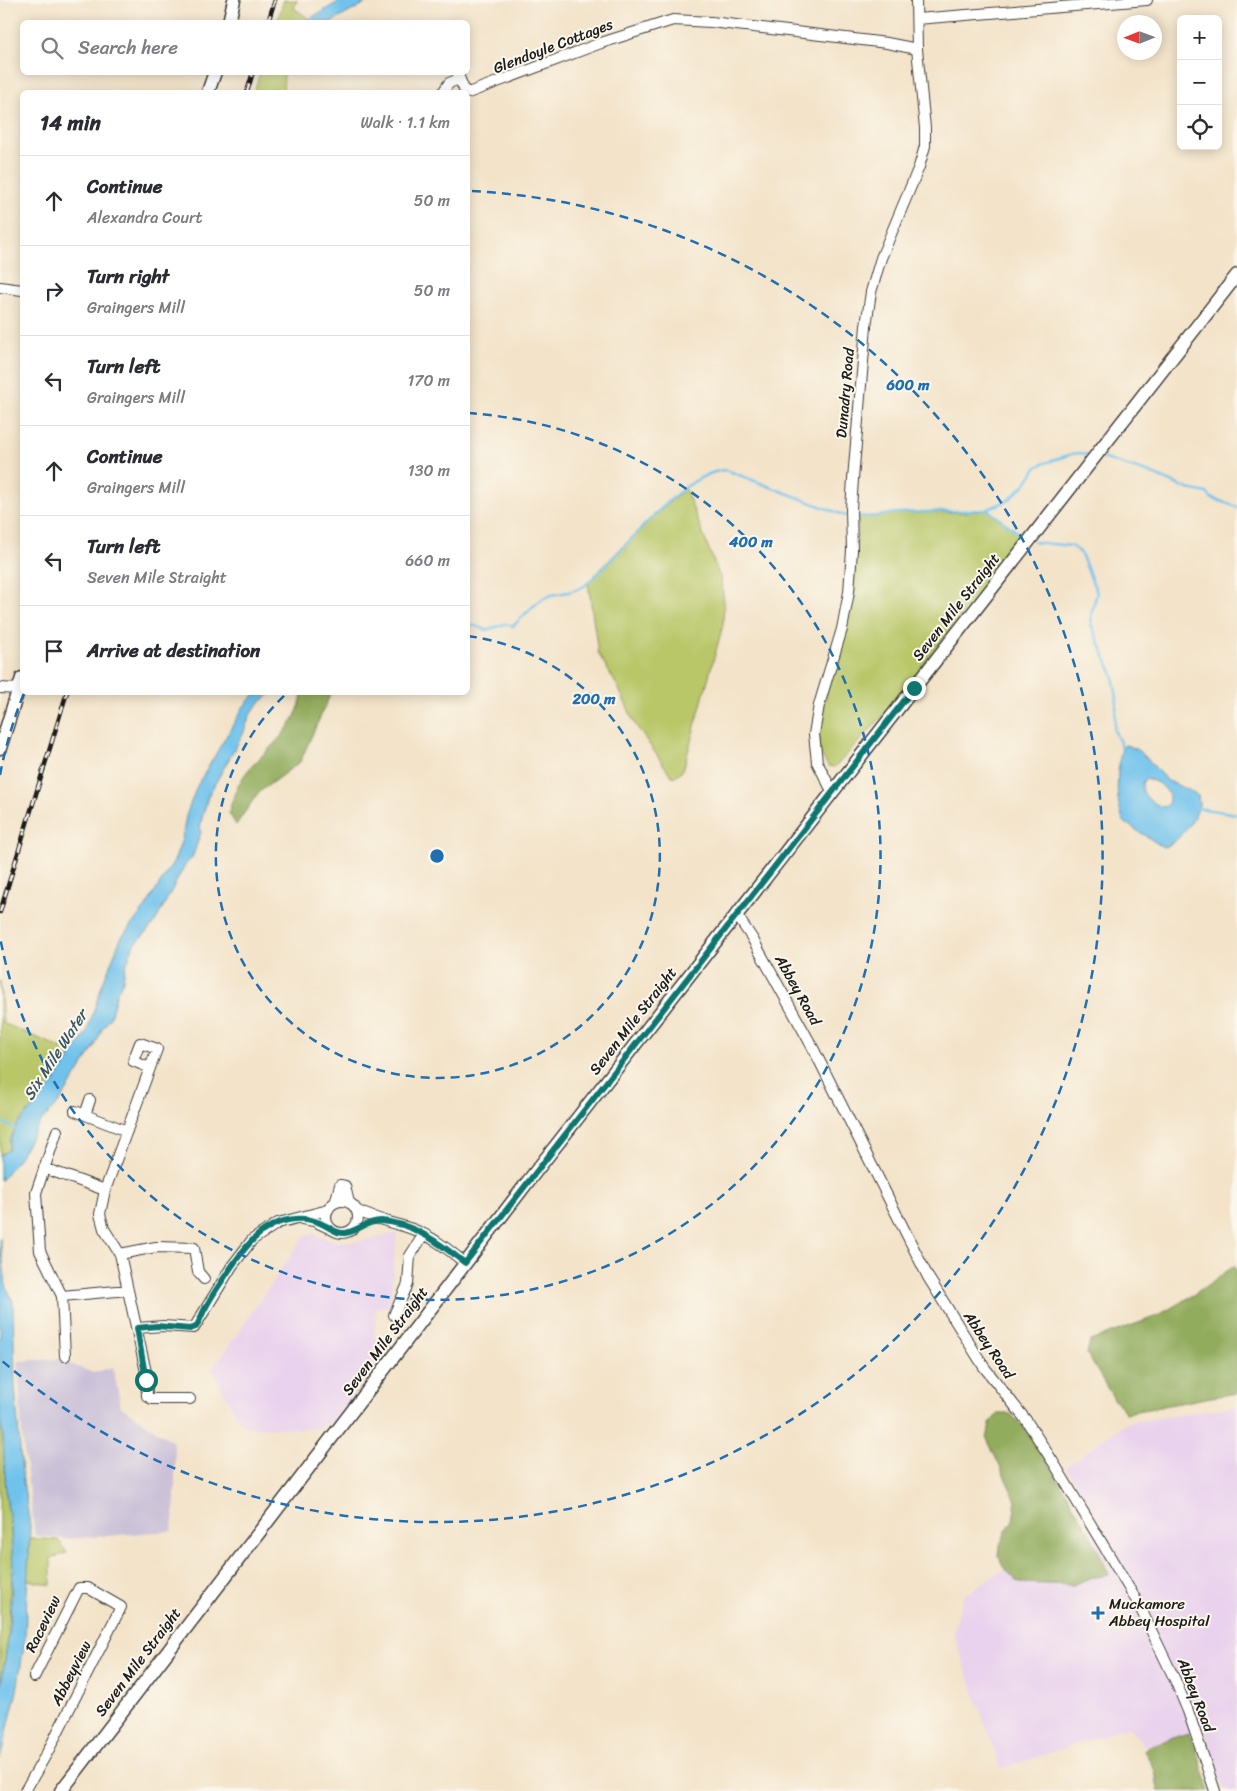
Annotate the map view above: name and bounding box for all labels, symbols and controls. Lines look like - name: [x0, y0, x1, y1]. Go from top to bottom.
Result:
- street label: Glendoyle Cottages: [489, 11, 617, 81]
- north arrow: [1117, 15, 1162, 60]
- map controls: [1177, 15, 1222, 150]
- button: +: [1177, 15, 1222, 60]
- search box: [20, 20, 470, 75]
- text: Search here: [78, 31, 178, 64]
- icon: search: [38, 34, 66, 62]
- button: −: [1177, 60, 1222, 105]
- text: 14 min: [40, 104, 101, 142]
- button: locate: [1177, 105, 1222, 150]
- text: Walk · 1.1 km: [360, 108, 450, 137]
- text: Continue: [87, 170, 163, 203]
- text: 50 m: [414, 186, 450, 215]
- icon: ahead: [40, 187, 68, 215]
- text: Alexandra Court: [87, 203, 203, 232]
- text: Turn right: [87, 260, 169, 293]
- text: 50 m: [414, 276, 450, 305]
- icon: right: [40, 277, 68, 305]
- text: Graingers Mill: [87, 293, 185, 322]
- street label: Dunadry Road: [828, 346, 862, 439]
- text: Turn left: [87, 350, 160, 383]
- text: 170 m: [407, 366, 450, 395]
- icon: left: [40, 367, 68, 395]
- text: 600 m: [886, 372, 930, 398]
- text: Graingers Mill: [87, 383, 185, 412]
- text: Continue: [87, 440, 163, 473]
- text: 130 m: [408, 456, 450, 485]
- icon: ahead: [40, 457, 68, 485]
- text: Graingers Mill: [87, 473, 185, 502]
- text: 400 m: [728, 529, 773, 555]
- text: Turn left: [87, 530, 160, 563]
- text: 660 m: [405, 546, 450, 575]
- icon: left: [40, 547, 68, 575]
- street label: Seven Mile Straight: [905, 547, 1007, 667]
- text: Seven Mile Straight: [87, 563, 227, 592]
- text: Arrive at destination: [87, 634, 260, 667]
- icon: arrive: [40, 637, 68, 665]
- route end: [903, 677, 926, 700]
- text: 200 m: [571, 686, 616, 712]
- centre of rings: [428, 847, 446, 865]
- street label: Abbey Road: [767, 949, 829, 1031]
- street label: Seven Mile Straight: [582, 961, 684, 1081]
- water label: Six Mile Water: [15, 1001, 97, 1106]
- street label: Seven Mile Straight: [335, 1281, 435, 1401]
- street label: Abbey Road: [956, 1305, 1022, 1385]
- route start: [135, 1369, 158, 1392]
- street label: Raceview: [18, 1590, 68, 1657]
- place label: Muckamore Abbey Hospital: [1108, 1591, 1210, 1634]
- street label: Seven Mile Straight: [88, 1602, 188, 1722]
- marker: Muckamore Abbey Hospital: [1091, 1606, 1105, 1620]
- street label: Abbeyview: [43, 1635, 99, 1711]
- street label: Abbey Road: [1170, 1653, 1222, 1737]

